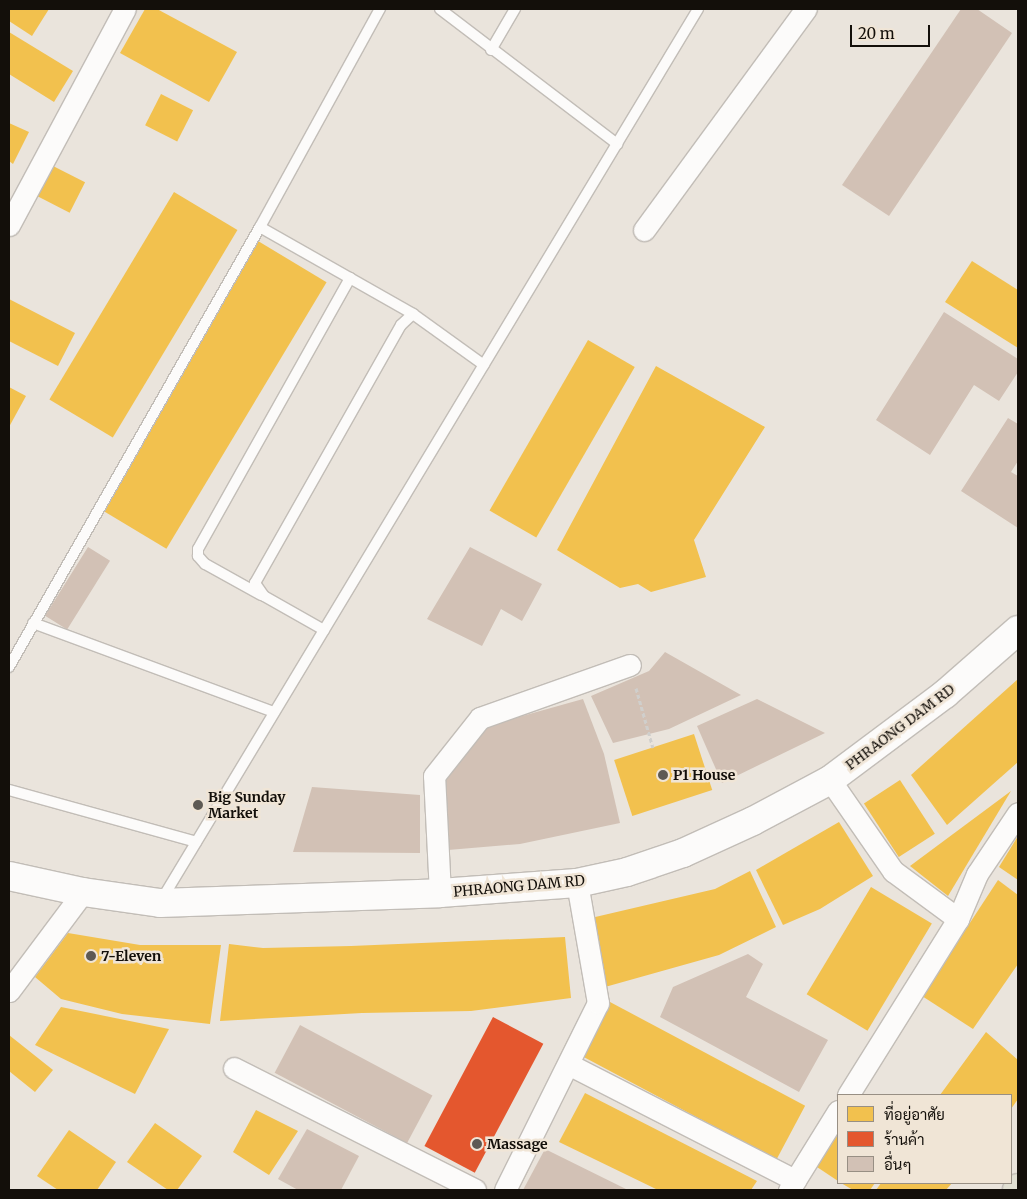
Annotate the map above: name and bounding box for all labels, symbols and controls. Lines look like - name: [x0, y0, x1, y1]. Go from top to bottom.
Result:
- scale bar: [852, 15, 932, 47]
- text: 20 m: [858, 24, 895, 43]
- street label: PHRAONG DAM RD: [842, 681, 958, 773]
- place label: P1 House: [673, 767, 735, 783]
- marker: P1 House: [657, 769, 669, 781]
- place label: Big Sunday Market: [208, 789, 286, 822]
- marker: Big Sunday Market: [192, 799, 204, 811]
- street label: PHRAONG DAM RD: [453, 872, 585, 900]
- place label: 7-Eleven: [101, 948, 161, 964]
- marker: 7-Eleven: [85, 950, 97, 962]
- legend: [837, 1094, 1012, 1184]
- text: ที่อยู่อาศัย: [884, 1105, 945, 1124]
- text: ร้านค้า: [884, 1130, 924, 1149]
- place label: Massage: [487, 1136, 548, 1152]
- marker: Massage: [471, 1138, 483, 1150]
- text: อื่นๆ: [884, 1155, 912, 1174]

